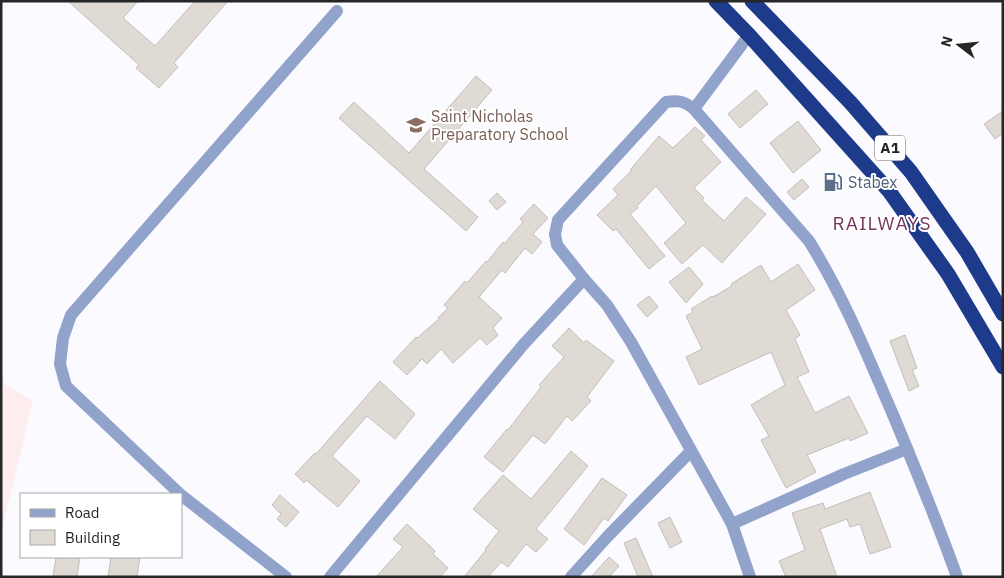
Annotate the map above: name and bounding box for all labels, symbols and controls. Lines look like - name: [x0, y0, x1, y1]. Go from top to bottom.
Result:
- north arrow: [934, 20, 984, 70]
- text: N: [936, 34, 957, 49]
- place label: Saint Nicholas Preparatory School: [431, 106, 568, 144]
- school or university icon: Saint Nicholas Preparatory School: [405, 114, 427, 136]
- road number: A1: [875, 136, 905, 160]
- fuel station icon: Stabex: [822, 171, 844, 193]
- place label: Stabex: [848, 172, 897, 192]
- district label: RAILWAYS: [833, 211, 931, 235]
- legend: [20, 493, 182, 558]
- text: Road: [65, 503, 100, 522]
- text: Building: [65, 528, 120, 547]

